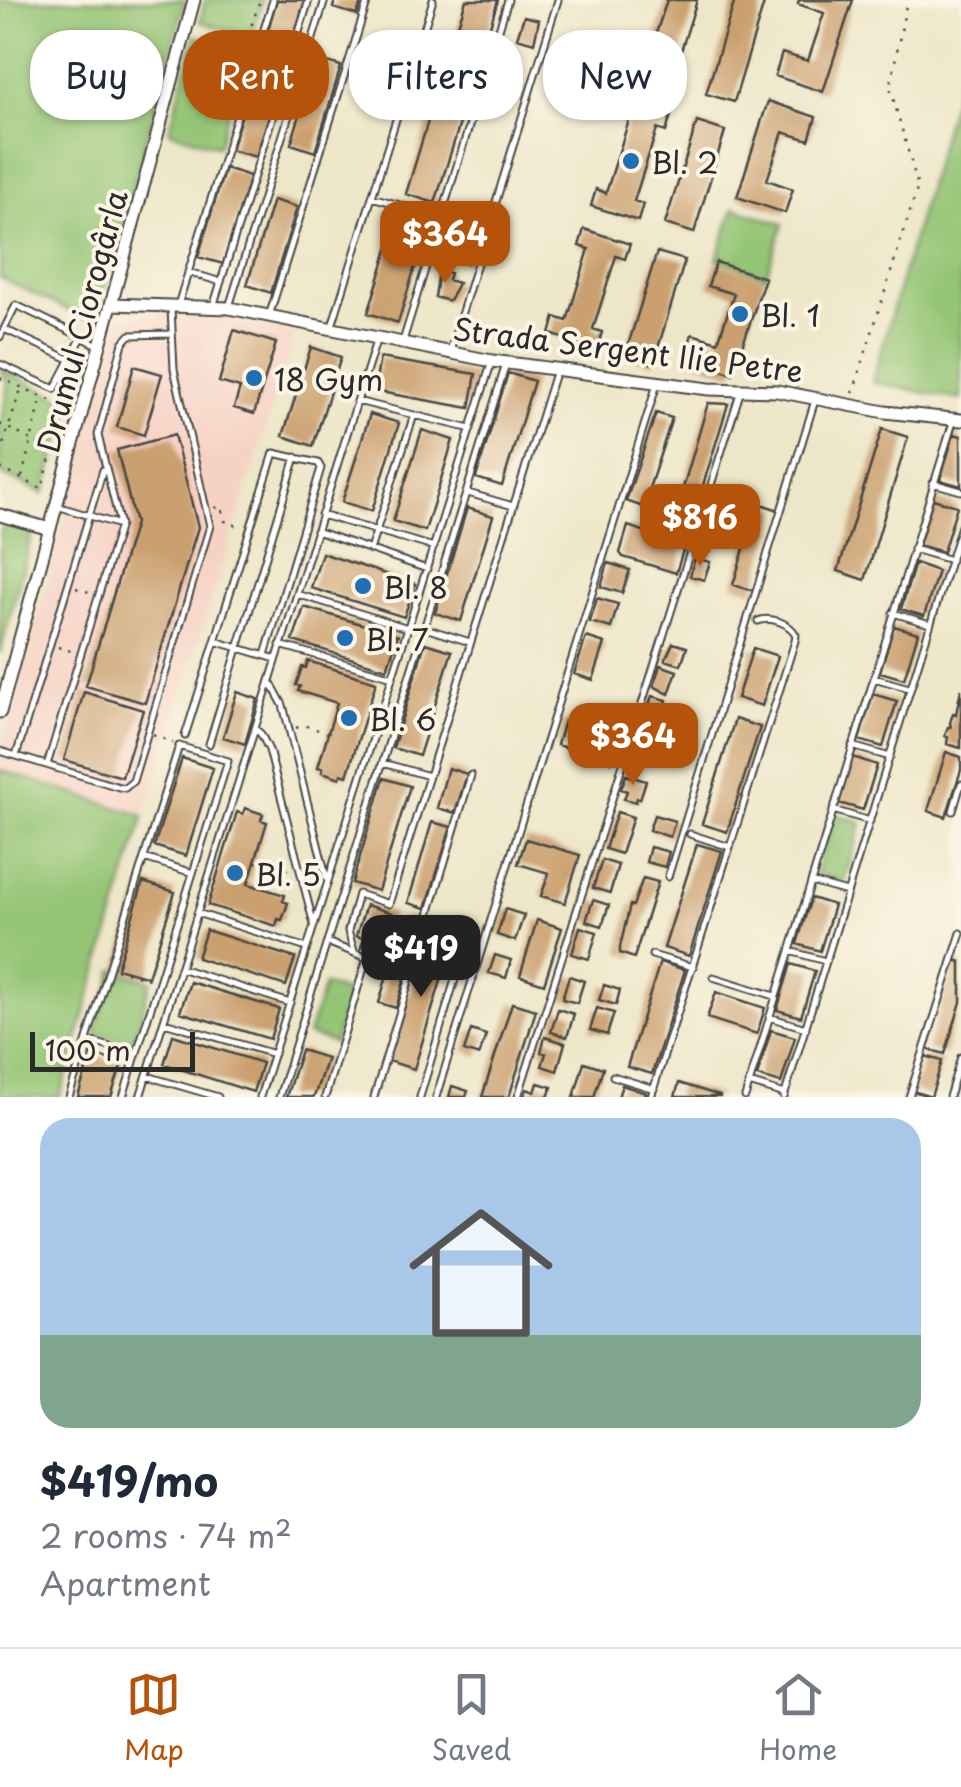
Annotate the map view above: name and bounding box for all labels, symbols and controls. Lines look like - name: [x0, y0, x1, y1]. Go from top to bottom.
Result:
- chip: Buy: [30, 30, 163, 120]
- chip: Rent: [183, 30, 329, 120]
- chip: Filters: [349, 30, 523, 120]
- chip: New: [543, 30, 687, 120]
- place label: Bl. 2: [651, 139, 719, 184]
- marker: Bl. 2: [620, 150, 642, 172]
- street label: Drumul Ciorogârla: [24, 185, 138, 457]
- pin: $364: [386, 201, 504, 286]
- text: $364: [402, 209, 488, 257]
- place label: Bl. 1: [760, 292, 820, 337]
- marker: Bl. 1: [729, 303, 751, 325]
- street label: Strada Sergent Ilie Petre: [451, 305, 805, 393]
- place label: 18 Gym: [274, 356, 383, 401]
- marker: 18 Gym: [243, 367, 265, 389]
- pin: $816: [641, 484, 759, 569]
- text: $816: [662, 492, 738, 540]
- place label: Bl. 8: [383, 564, 448, 609]
- marker: Bl. 8: [352, 575, 374, 597]
- place label: Bl. 7: [365, 616, 429, 661]
- marker: Bl. 7: [334, 627, 356, 649]
- place label: Bl. 6: [369, 696, 436, 741]
- pin: $364: [574, 703, 692, 788]
- marker: Bl. 6: [338, 707, 360, 729]
- text: $364: [590, 711, 676, 759]
- place label: Bl. 5: [255, 851, 321, 896]
- marker: Bl. 5: [224, 862, 246, 884]
- pin: $419: [362, 915, 480, 1000]
- text: $419: [383, 923, 459, 971]
- scale bar: [30, 1027, 195, 1072]
- text: 100 m: [45, 1028, 131, 1071]
- icon: home: [391, 1183, 571, 1363]
- text: $419/mo: [40, 1448, 218, 1511]
- text: 2 rooms · 74 m²: [40, 1511, 292, 1559]
- text: Apartment: [40, 1559, 211, 1607]
- tab: Map: [124, 1667, 184, 1770]
- tab: Saved: [432, 1667, 511, 1770]
- tab: Home: [759, 1667, 837, 1770]

